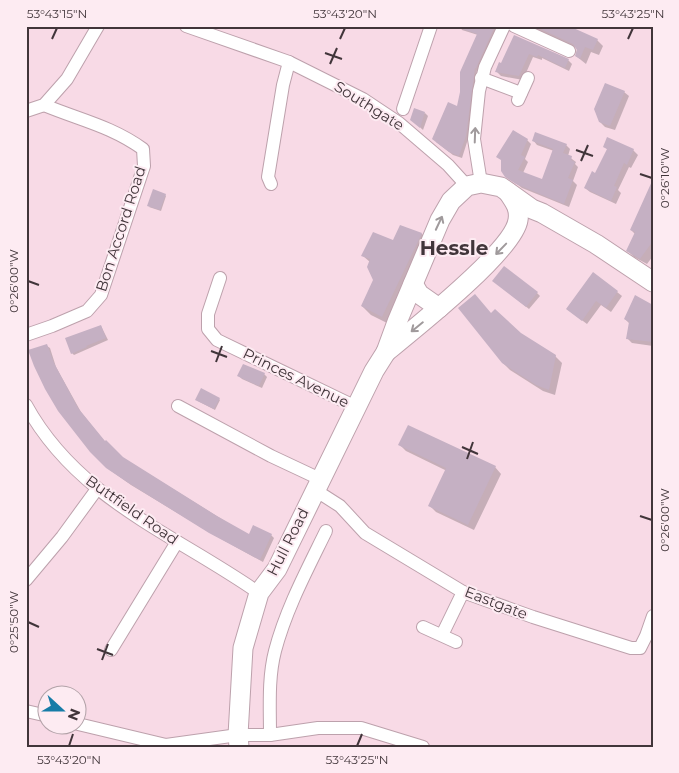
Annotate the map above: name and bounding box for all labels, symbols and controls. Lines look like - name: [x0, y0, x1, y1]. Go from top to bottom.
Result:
- text: 53°43'15"N: [27, 6, 87, 21]
- text: 53°43'20"N: [313, 6, 377, 21]
- text: 53°43'25"N: [602, 6, 664, 21]
- street label: Southgate: [331, 77, 408, 135]
- one-way arrow: [470, 127, 480, 143]
- text: 0°26'10"W: [657, 148, 672, 208]
- street label: Bon Accord Road: [91, 164, 150, 294]
- one-way arrow: [435, 216, 445, 231]
- district label: Hessle: [420, 236, 488, 260]
- one-way arrow: [495, 242, 507, 255]
- text: 0°26'00"W: [6, 249, 21, 313]
- one-way arrow: [410, 322, 423, 333]
- street label: Princes Avenue: [240, 344, 352, 411]
- street label: Buttfield Road: [82, 471, 182, 549]
- text: 0°26'00"W: [657, 488, 672, 552]
- street label: Hull Road: [262, 505, 313, 579]
- street label: Eastgate: [462, 582, 530, 623]
- text: 0°25'50"W: [6, 591, 21, 653]
- north arrow: [38, 686, 88, 736]
- text: N: [64, 706, 85, 723]
- text: 53°43'20"N: [37, 752, 101, 767]
- text: 53°43'25"N: [326, 752, 388, 767]

